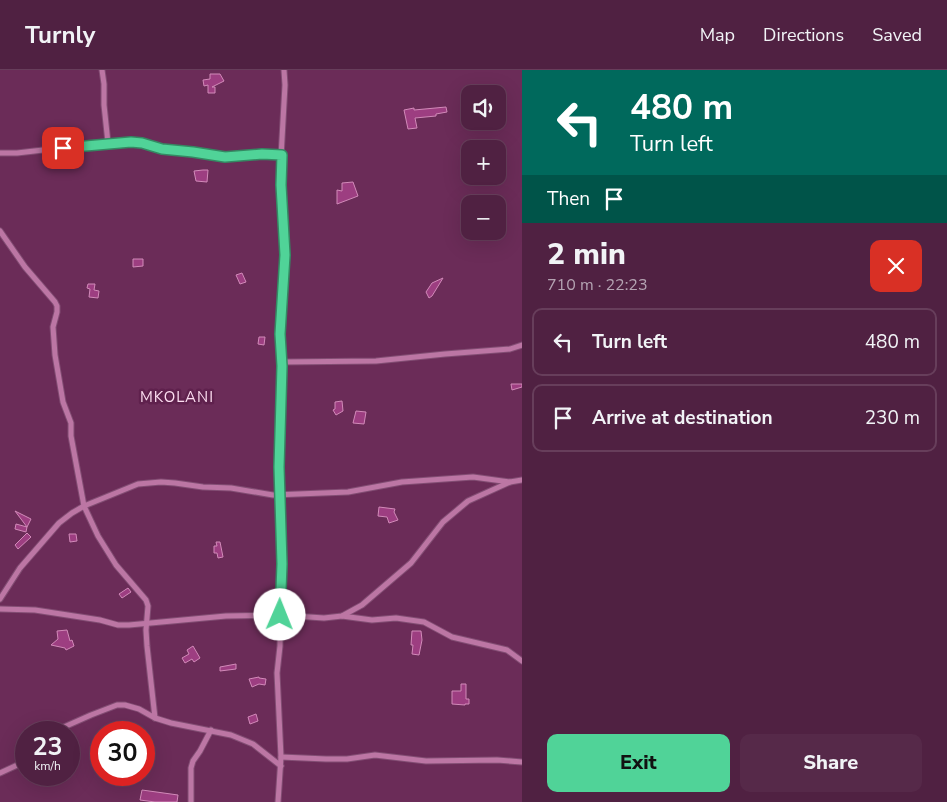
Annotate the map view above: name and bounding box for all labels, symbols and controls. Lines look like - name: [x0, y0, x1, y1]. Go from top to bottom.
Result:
- text: Turnly: [25, 19, 95, 51]
- text: Map: [700, 23, 735, 47]
- text: Directions: [763, 23, 844, 47]
- text: Saved: [872, 23, 922, 47]
- text: 480 m: [630, 84, 733, 131]
- map controls: [461, 85, 506, 240]
- button: sound: [461, 85, 506, 130]
- icon: left: [547, 90, 612, 155]
- pin: [42, 127, 84, 169]
- text: Turn left: [630, 129, 713, 159]
- icon: arrive: [49, 134, 77, 162]
- button: +: [461, 140, 506, 185]
- icon: arrive: [600, 185, 628, 213]
- text: Then: [547, 186, 590, 212]
- button: −: [461, 195, 506, 240]
- text: 2 min: [547, 234, 626, 275]
- button: close: [870, 240, 922, 292]
- text: 710 m · 22:23: [547, 274, 648, 296]
- icon: left: [549, 328, 577, 356]
- text: Turn left: [592, 329, 667, 355]
- text: 480 m: [865, 329, 920, 355]
- district label: MKOLANI: [140, 387, 214, 407]
- icon: arrive: [549, 404, 577, 432]
- text: Arrive at destination: [592, 405, 773, 431]
- text: 230 m: [865, 405, 920, 431]
- position arrow: [253, 588, 305, 640]
- speed limit sign: 30: [90, 721, 155, 786]
- text: 23: [32, 730, 63, 764]
- button: Exit: [547, 734, 730, 792]
- button: Share: [740, 734, 922, 792]
- text: km/h: [34, 758, 61, 774]

